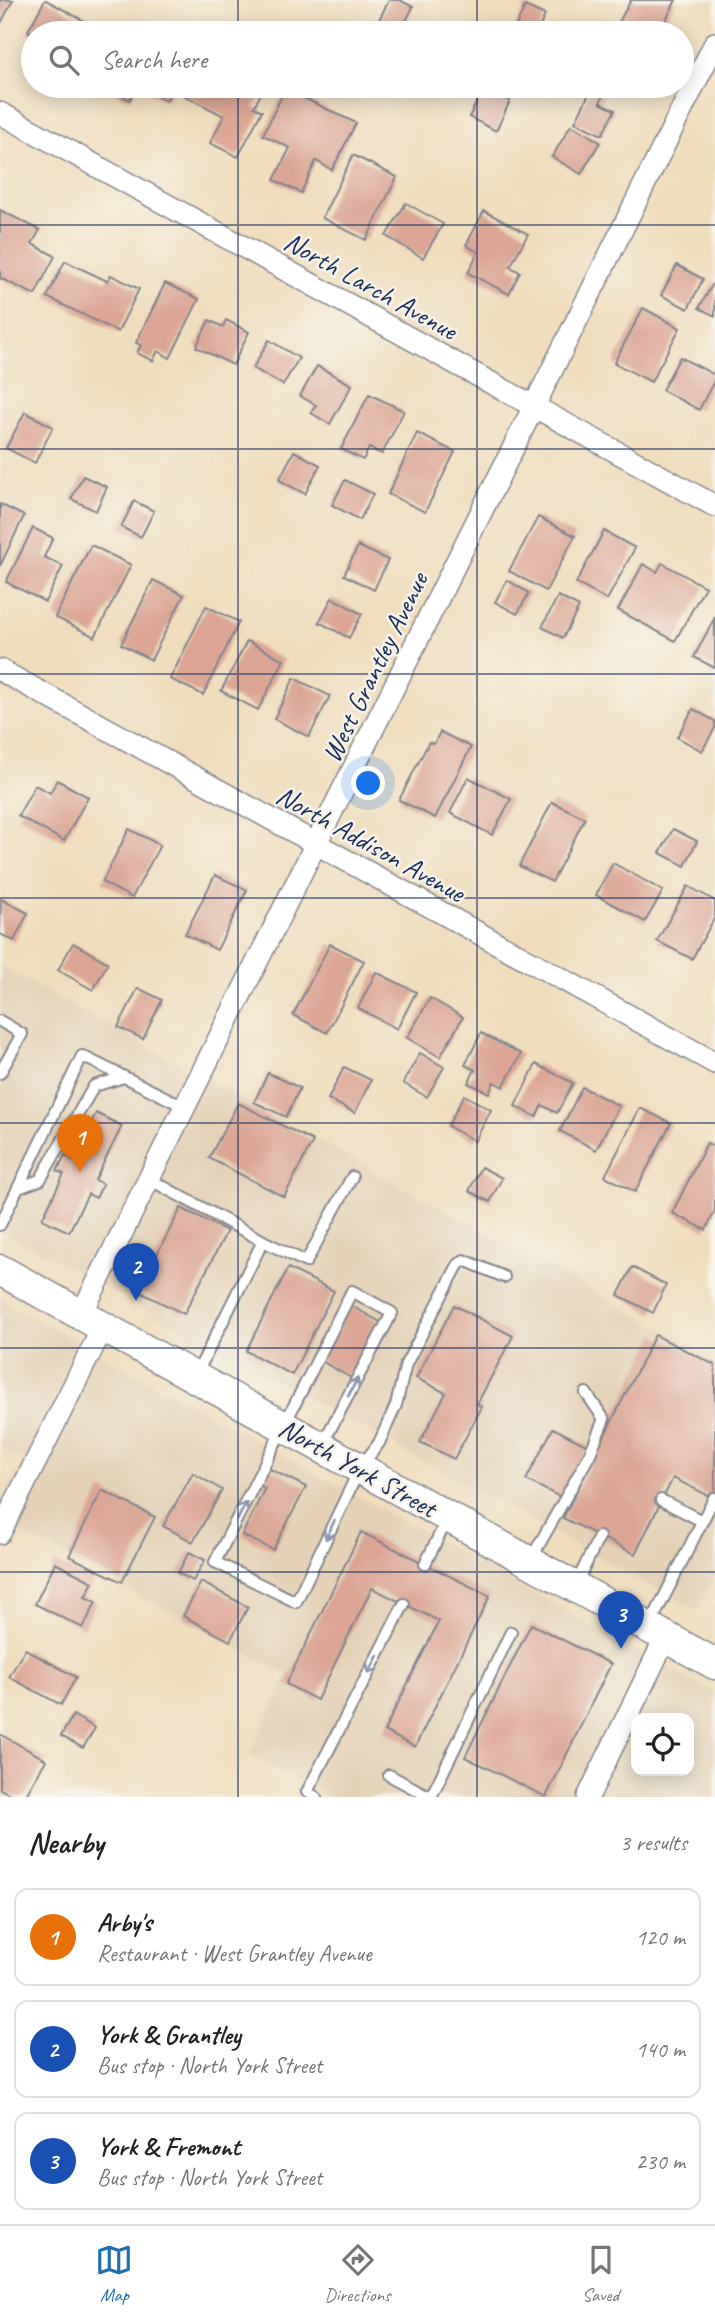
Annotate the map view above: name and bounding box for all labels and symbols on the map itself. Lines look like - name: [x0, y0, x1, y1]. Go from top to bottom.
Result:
- street label: North Larch Avenue: [278, 223, 465, 348]
- street label: West Grantley Avenue: [313, 565, 436, 768]
- your location: [351, 766, 385, 800]
- street label: North Addison Avenue: [270, 777, 473, 911]
- pin: 1: [57, 1114, 103, 1172]
- pin: 2: [113, 1243, 159, 1301]
- one-way arrow: [347, 1377, 360, 1398]
- street label: North York Street: [273, 1410, 445, 1526]
- one-way arrow: [235, 1501, 249, 1521]
- one-way arrow: [323, 1518, 336, 1540]
- pin: 3: [598, 1591, 644, 1649]
- one-way arrow: [366, 1654, 379, 1675]

